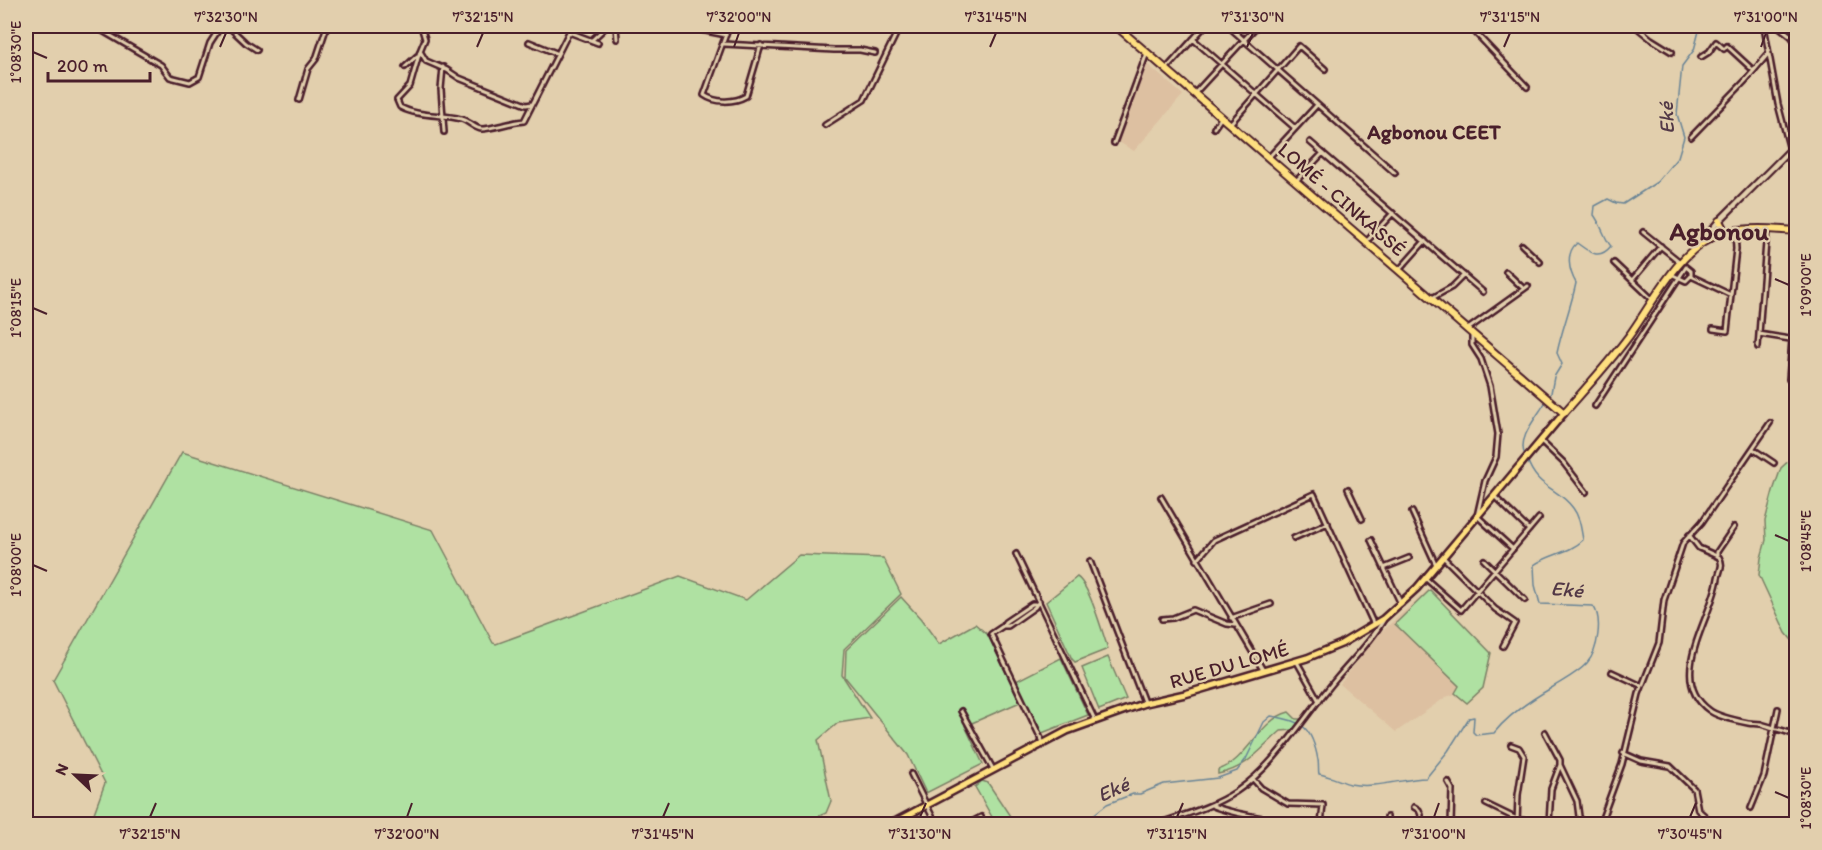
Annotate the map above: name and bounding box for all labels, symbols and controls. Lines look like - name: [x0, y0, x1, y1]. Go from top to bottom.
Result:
- text: 7°32'30"N: [194, 8, 258, 26]
- text: 7°32'15"N: [452, 8, 514, 26]
- text: 7°32'00"N: [707, 8, 771, 26]
- text: 7°31'45"N: [965, 8, 1027, 26]
- text: 7°31'30"N: [1222, 8, 1284, 26]
- text: 7°31'15"N: [1480, 8, 1540, 26]
- text: 7°31'00"N: [1734, 8, 1798, 26]
- text: 1°08'30"E: [7, 21, 25, 83]
- scale bar: [48, 45, 150, 83]
- text: 200 m: [57, 55, 108, 77]
- water label: Eké: [1653, 100, 1679, 135]
- district label: Agbonou CEET: [1366, 119, 1501, 145]
- street label: LOMÉ - CINKASSÉ: [1273, 137, 1411, 261]
- district label: Agbonou: [1668, 215, 1769, 247]
- text: 1°09'00"E: [1797, 253, 1815, 317]
- text: 1°08'15"E: [7, 278, 25, 338]
- text: 1°08'45"E: [1797, 510, 1815, 572]
- text: 1°08'00"E: [7, 533, 25, 597]
- water label: Eké: [1550, 575, 1585, 603]
- street label: RUE DU LOMÉ: [1167, 637, 1291, 693]
- north arrow: [45, 745, 105, 805]
- text: N: [51, 761, 73, 778]
- text: 1°08'30"E: [1797, 767, 1815, 829]
- water label: Eké: [1093, 771, 1134, 807]
- text: 7°32'15"N: [119, 825, 181, 843]
- text: 7°32'00"N: [375, 825, 439, 843]
- text: 7°31'45"N: [632, 825, 694, 843]
- text: 7°31'30"N: [889, 825, 951, 843]
- text: 7°31'15"N: [1147, 825, 1207, 843]
- text: 7°31'00"N: [1402, 825, 1466, 843]
- text: 7°30'45"N: [1658, 825, 1722, 843]

